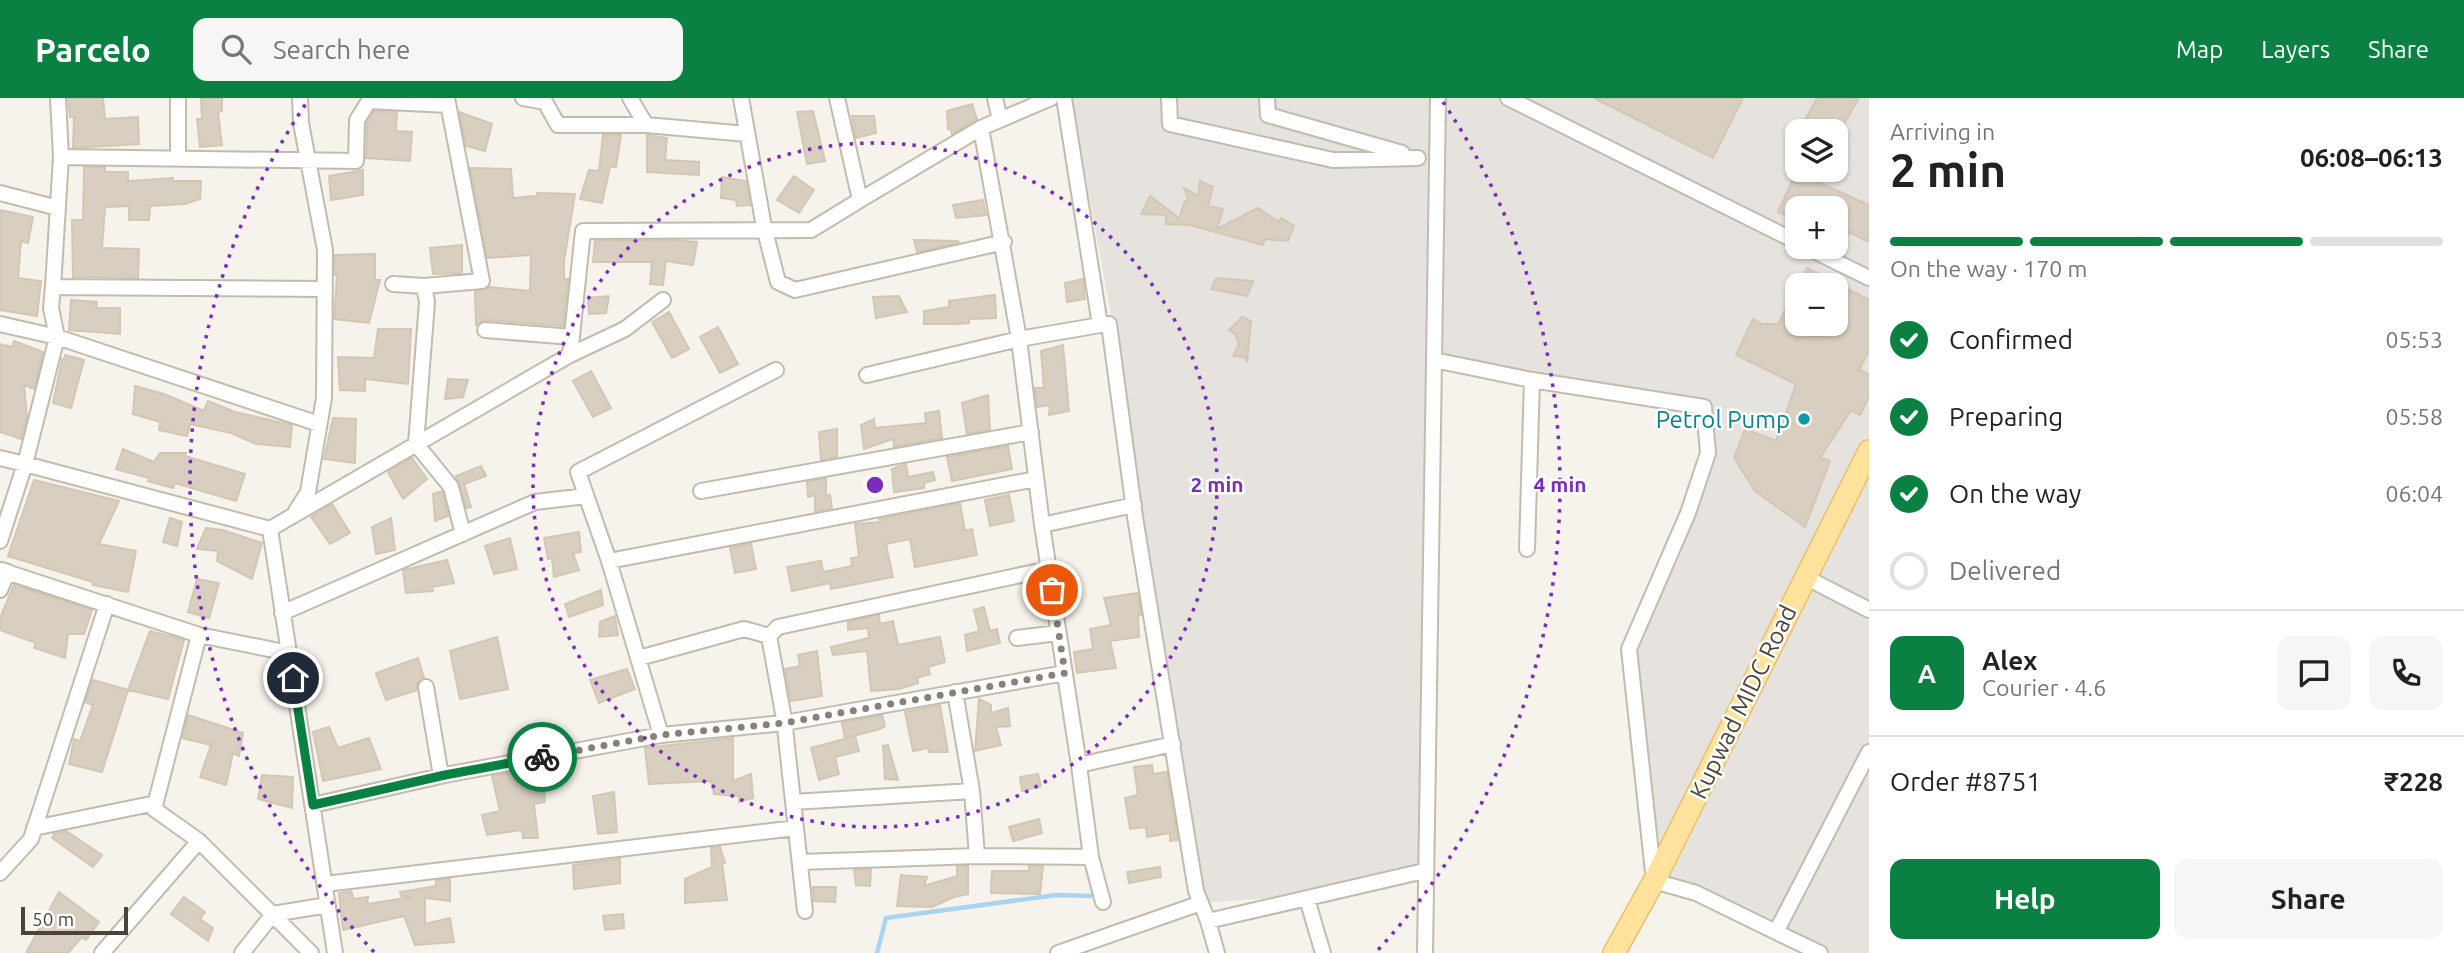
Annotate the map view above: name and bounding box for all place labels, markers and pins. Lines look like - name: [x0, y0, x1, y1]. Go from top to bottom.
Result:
- place label: Petrol Pump: [1656, 406, 1790, 433]
- marker: Petrol Pump: [1796, 411, 1812, 427]
- centre of rings: [863, 473, 887, 497]
- pin: [1022, 560, 1082, 620]
- pin: [263, 648, 323, 708]

